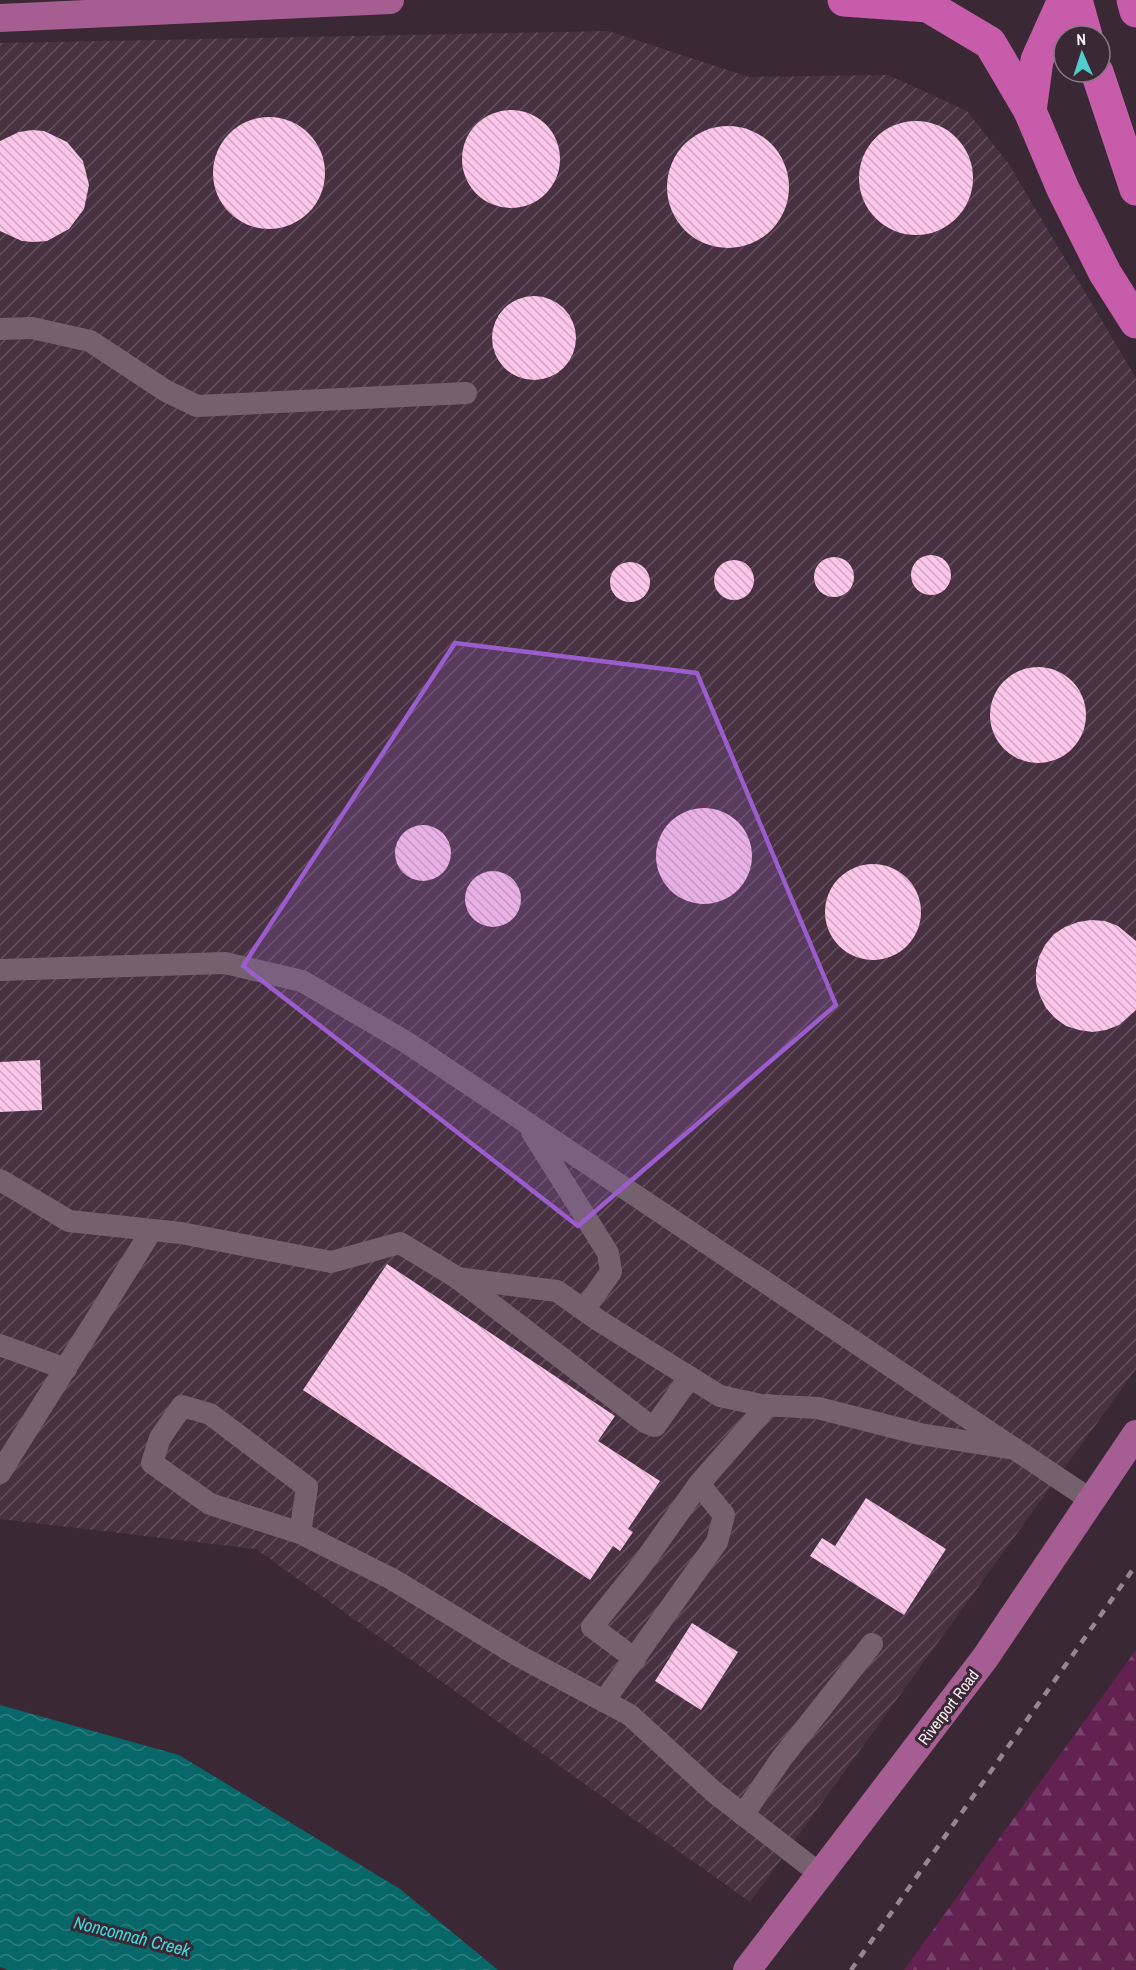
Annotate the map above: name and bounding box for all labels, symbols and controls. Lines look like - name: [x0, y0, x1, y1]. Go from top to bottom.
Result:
- north arrow: [1052, 24, 1112, 84]
- text: N: [1076, 28, 1087, 50]
- street label: Riverport Road: [912, 1665, 984, 1749]
- water label: Nonconnah Creek: [71, 1909, 193, 1963]

